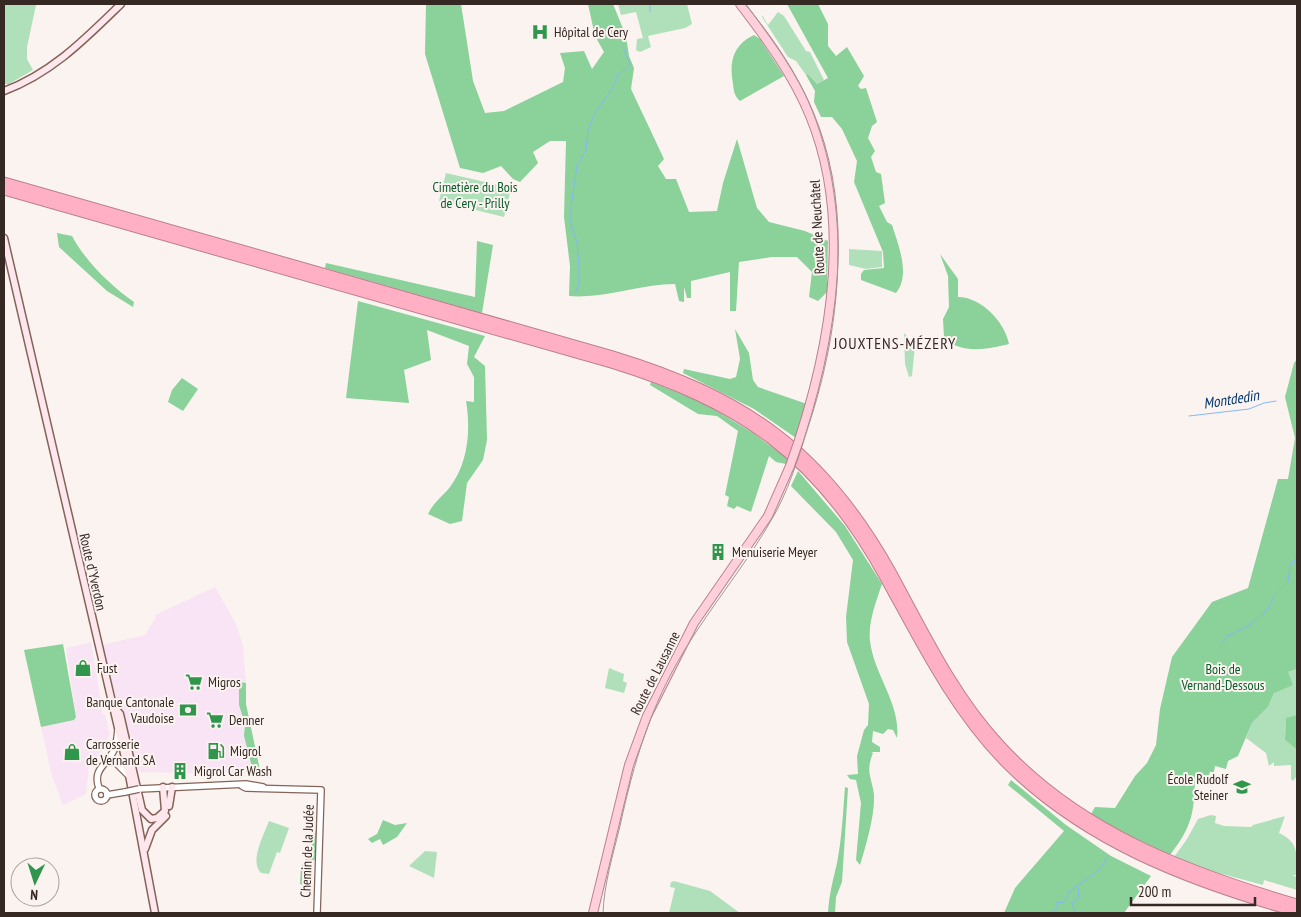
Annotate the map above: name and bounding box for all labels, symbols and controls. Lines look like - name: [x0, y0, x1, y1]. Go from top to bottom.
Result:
- hospital icon: Hôpital de Cery: [530, 22, 550, 42]
- place label: Hôpital de Cery: [554, 23, 629, 41]
- park label: Cimetière du Bois de Cery - Prilly: [432, 178, 518, 212]
- street label: Route de Neuchâtel: [806, 179, 828, 275]
- district label: JOUXTENS-MÉZERY: [833, 333, 956, 353]
- water label: Montdedin: [1202, 385, 1261, 413]
- street label: Route d'Yverdon: [75, 532, 111, 612]
- building icon: Menuiserie Meyer: [708, 542, 728, 562]
- place label: Menuiserie Meyer: [732, 543, 818, 561]
- street label: Route de Lausanne: [626, 628, 684, 718]
- shop icon: Fust: [73, 658, 93, 678]
- place label: Fust: [97, 659, 118, 677]
- park label: Bois de Vernand-Dessous: [1181, 660, 1265, 694]
- supermarket icon: Migros: [184, 672, 204, 692]
- place label: Migros: [208, 673, 241, 691]
- place label: Banque Cantonale Vaudoise: [86, 693, 174, 727]
- bank icon: Banque Cantonale Vaudoise: [178, 700, 198, 720]
- supermarket icon: Denner: [205, 710, 225, 730]
- place label: Denner: [229, 711, 264, 729]
- place label: Carrosserie de Vernand SA: [86, 735, 156, 769]
- fuel station icon: Migrol: [206, 741, 226, 761]
- shop icon: Carrosserie de Vernand SA: [62, 742, 82, 762]
- place label: Migrol: [230, 742, 262, 760]
- building icon: Migrol Car Wash: [170, 761, 190, 781]
- place label: Migrol Car Wash: [194, 762, 272, 780]
- place label: École Rudolf Steiner: [1167, 770, 1228, 804]
- school or university icon: École Rudolf Steiner: [1232, 777, 1252, 797]
- street label: Chemin de la Judée: [296, 804, 318, 898]
- north arrow: [10, 857, 60, 907]
- scale bar: [1131, 874, 1255, 906]
- text: 200 m: [1138, 882, 1171, 901]
- text: N: [30, 886, 38, 904]

